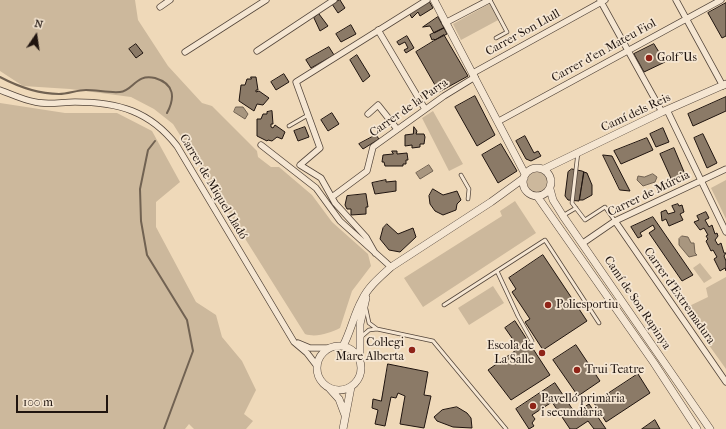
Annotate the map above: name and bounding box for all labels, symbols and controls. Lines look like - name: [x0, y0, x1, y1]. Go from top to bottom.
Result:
- street label: Carrer Son Llull: [483, 7, 563, 59]
- north arrow: [16, 16, 56, 56]
- street label: Carrer d'en Mateu Fiol: [549, 16, 659, 86]
- text: N: [33, 17, 44, 31]
- place label: Golf'Us: [657, 51, 697, 65]
- marker: Golf'Us: [644, 53, 654, 63]
- street label: Carrer de la Parra: [367, 76, 451, 140]
- street label: Camí dels Reis: [599, 91, 673, 135]
- street label: Carrer de Miquel Lladó: [176, 132, 250, 242]
- street label: Carrer de Múrcia: [606, 168, 692, 220]
- street label: Carrer d'Extremadura: [640, 245, 718, 347]
- street label: Camí de Son Rapinya: [600, 254, 674, 352]
- place label: Poliesportiu: [556, 298, 618, 312]
- marker: Poliesportiu: [543, 300, 553, 310]
- place label: Col·legi Mare Alberta: [336, 336, 404, 364]
- place label: Escola de La Salle: [487, 339, 534, 367]
- marker: Col·legi Mare Alberta: [407, 345, 417, 355]
- marker: Escola de La Salle: [537, 348, 547, 358]
- place label: Trui Teatre: [585, 363, 644, 377]
- marker: Trui Teatre: [572, 365, 582, 375]
- scale bar: [18, 387, 110, 413]
- place label: Pavelló primària i secundària: [541, 392, 625, 420]
- text: 100 m: [23, 395, 53, 409]
- marker: Pavelló primària i secundària: [528, 401, 538, 411]

